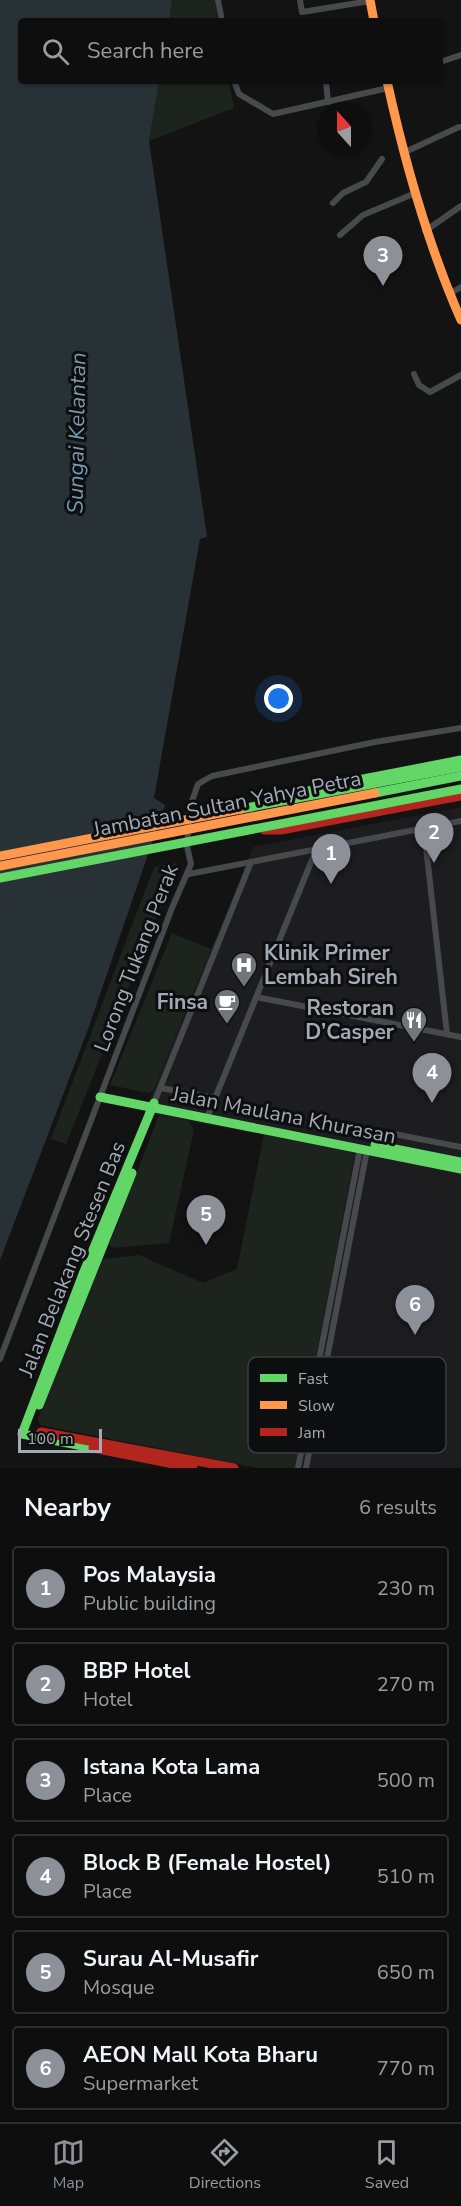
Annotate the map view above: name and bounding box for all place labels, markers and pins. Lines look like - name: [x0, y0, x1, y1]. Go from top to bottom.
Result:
- pin: 3: [364, 236, 403, 286]
- pin: 2: [414, 814, 454, 863]
- pin: 1: [312, 834, 350, 884]
- place label: Klinik Primer Lembah Sireh: [264, 939, 398, 991]
- hospital icon: Klinik Primer Lembah Sireh: [229, 950, 259, 988]
- cafe icon: Finsa: [212, 987, 242, 1025]
- place label: Finsa: [157, 988, 208, 1016]
- place label: Restoran D’Casper: [305, 994, 395, 1046]
- restaurant icon: Restoran D’Casper: [399, 1005, 429, 1043]
- pin: 4: [412, 1054, 452, 1103]
- pin: 5: [186, 1196, 226, 1245]
- pin: 6: [396, 1286, 434, 1335]

